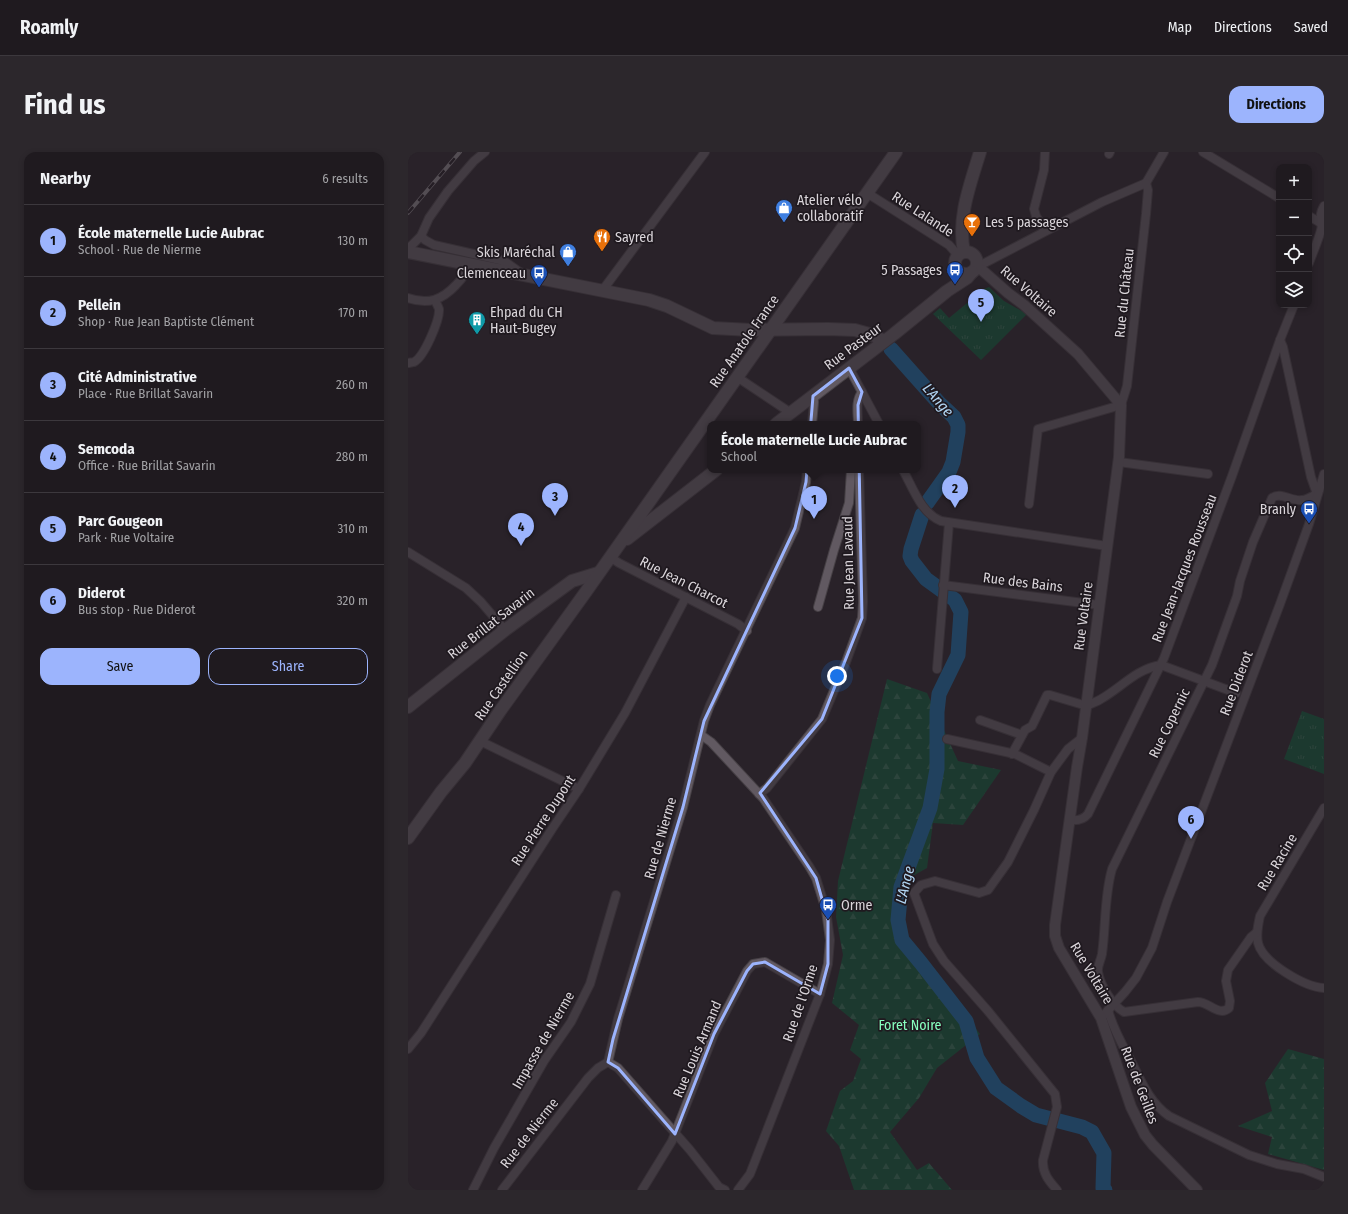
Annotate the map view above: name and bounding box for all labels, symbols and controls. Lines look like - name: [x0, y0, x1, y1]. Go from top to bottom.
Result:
- text: Roamly: [20, 16, 78, 39]
- text: Map: [1168, 19, 1192, 36]
- text: Directions: [1214, 19, 1272, 36]
- text: Saved: [1294, 19, 1328, 36]
- button: Directions: [1229, 86, 1324, 123]
- text: Find us: [24, 88, 106, 121]
- map controls: [1276, 164, 1312, 308]
- button: +: [1276, 164, 1312, 200]
- text: Nearby: [40, 168, 91, 189]
- text: 6 results: [322, 171, 368, 186]
- street label: Rue Lalande: [889, 188, 957, 241]
- place label: Atelier vélo collaboratif: [797, 192, 865, 225]
- shop icon: Atelier vélo collaboratif: [774, 198, 794, 223]
- button: −: [1276, 200, 1312, 236]
- bar icon: Les 5 passages: [962, 212, 982, 237]
- place label: Les 5 passages: [985, 214, 1069, 231]
- text: École maternelle Lucie Aubrac: [78, 224, 264, 242]
- restaurant icon: Sayred: [592, 227, 612, 252]
- place label: Sayred: [615, 229, 654, 246]
- text: 1: [50, 233, 56, 248]
- text: 130 m: [337, 233, 368, 248]
- button: locate: [1276, 236, 1312, 272]
- text: School · Rue de Nierme: [78, 242, 201, 257]
- shop icon: Skis Maréchal: [558, 242, 578, 267]
- place label: Skis Maréchal: [477, 244, 555, 261]
- street label: Rue du Château: [1111, 247, 1138, 339]
- bus stop icon: 5 Passages: [945, 260, 965, 285]
- place label: 5 Passages: [881, 262, 942, 279]
- street label: Rue Voltaire: [997, 262, 1060, 321]
- bus stop icon: Clemenceau: [529, 263, 549, 288]
- place label: Clemenceau: [457, 265, 526, 282]
- button: layers: [1276, 272, 1312, 308]
- pin: 5: [968, 289, 994, 322]
- street label: Rue Anatole France: [706, 292, 783, 391]
- text: Pellein: [78, 296, 121, 314]
- place label: Ehpad du CH Haut-Bugey: [490, 304, 563, 337]
- text: 2: [50, 305, 56, 320]
- text: 170 m: [338, 305, 368, 320]
- building icon: Ehpad du CH Haut-Bugey: [467, 310, 487, 335]
- text: Shop · Rue Jean Baptiste Clément: [78, 314, 254, 329]
- street label: Rue Pasteur: [821, 319, 886, 374]
- text: Cité Administrative: [78, 368, 197, 386]
- text: 3: [50, 377, 56, 392]
- text: 260 m: [336, 377, 368, 392]
- water label: L'Ange: [919, 380, 957, 420]
- text: Place · Rue Brillat Savarin: [78, 386, 213, 401]
- popup: [707, 421, 921, 473]
- text: École maternelle Lucie Aubrac: [721, 431, 907, 449]
- text: Semcoda: [78, 440, 135, 458]
- text: 4: [50, 449, 56, 464]
- text: 280 m: [336, 449, 368, 464]
- text: School: [721, 449, 757, 464]
- text: Office · Rue Brillat Savarin: [78, 458, 216, 473]
- pin: 2: [942, 475, 968, 508]
- pin: 3: [542, 483, 568, 516]
- pin: 1: [801, 486, 827, 519]
- street label: Rue Jean-Jacques Rousseau: [1148, 492, 1221, 645]
- bus stop icon: Branly: [1299, 499, 1319, 524]
- place label: Branly: [1260, 501, 1297, 518]
- text: Parc Gougeon: [78, 512, 163, 530]
- pin: 4: [508, 513, 534, 546]
- street label: Rue Jean Lavaud: [839, 516, 858, 610]
- text: 5: [50, 521, 56, 536]
- text: 310 m: [338, 521, 368, 536]
- text: Park · Rue Voltaire: [78, 530, 174, 545]
- street label: Rue Jean Charcot: [637, 553, 731, 612]
- street label: Rue des Bains: [982, 569, 1064, 596]
- street label: Rue Voltaire: [1070, 581, 1097, 652]
- text: Diderot: [78, 584, 125, 602]
- street label: Rue Brillat Savarin: [444, 584, 538, 663]
- text: 6: [50, 593, 56, 608]
- text: 320 m: [337, 593, 368, 608]
- text: Bus stop · Rue Diderot: [78, 602, 196, 617]
- street label: Rue Castellion: [471, 647, 532, 724]
- button: Save: [40, 648, 200, 685]
- button: Share: [208, 648, 368, 685]
- street label: Rue Diderot: [1216, 648, 1257, 718]
- your location: [827, 666, 847, 686]
- street label: Rue Copernic: [1145, 686, 1194, 761]
- street label: Rue Pierre Dupont: [508, 771, 579, 869]
- street label: Rue de Nierme: [641, 795, 680, 881]
- pin: 6: [1178, 806, 1204, 839]
- street label: Rue Racine: [1254, 831, 1301, 894]
- water label: L'Ange: [892, 864, 918, 906]
- bus stop icon: Orme: [818, 895, 838, 920]
- place label: Orme: [841, 897, 872, 914]
- street label: Rue Voltaire: [1066, 939, 1117, 1007]
- street label: Rue de l'Orme: [779, 962, 822, 1044]
- street label: Impasse de Nierme: [509, 988, 578, 1092]
- street label: Rue Louis Armand: [669, 998, 725, 1100]
- park label: Foret Noire: [878, 1017, 942, 1034]
- street label: Rue de Geilles: [1117, 1044, 1162, 1126]
- street label: Rue de Nierme: [497, 1095, 562, 1172]

